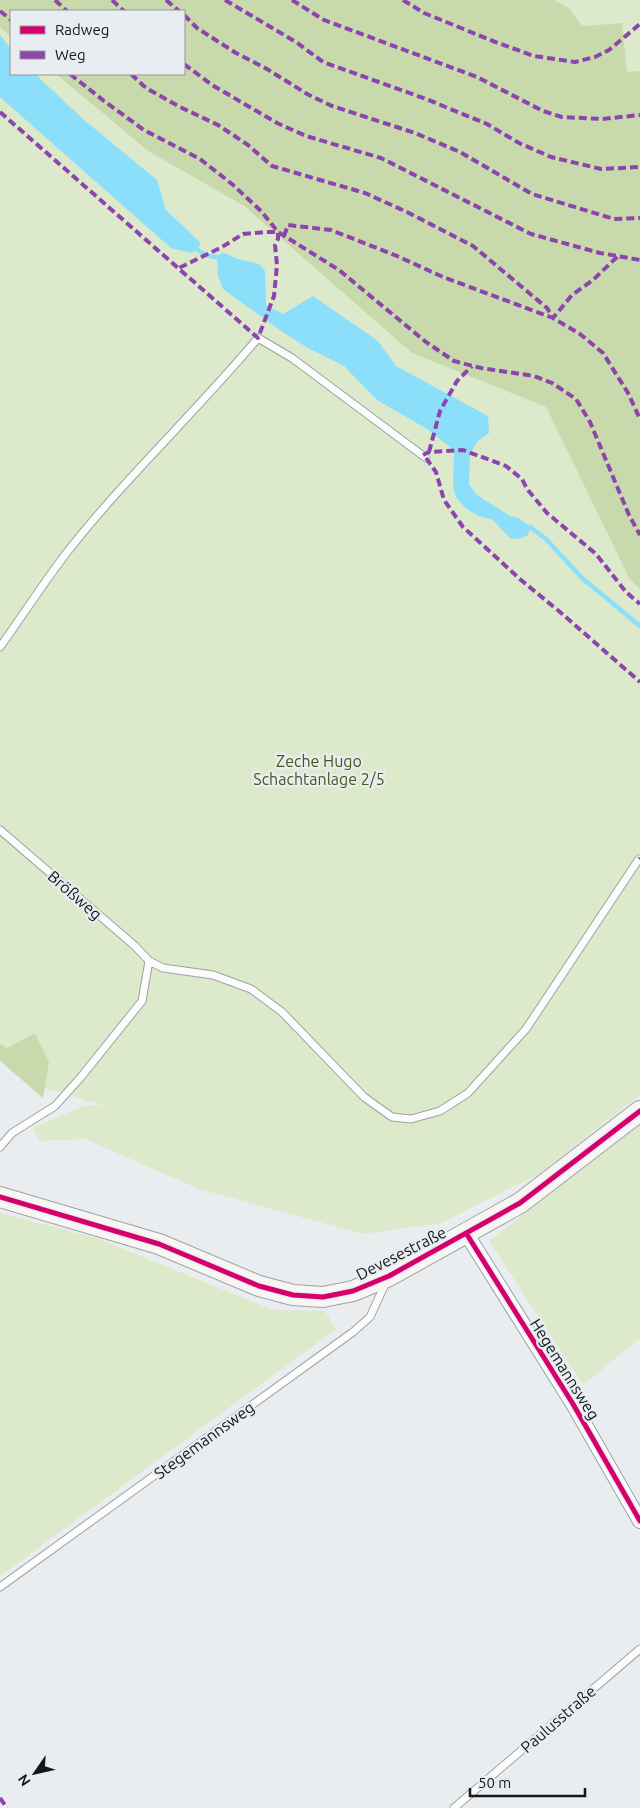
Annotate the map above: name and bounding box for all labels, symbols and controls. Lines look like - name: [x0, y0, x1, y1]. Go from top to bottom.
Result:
- legend: [10, 10, 185, 75]
- text: Radweg: [55, 21, 109, 38]
- text: Weg: [55, 46, 86, 63]
- park label: Zeche Hugo Schachtanlage 2/5: [253, 752, 385, 788]
- street label: Brößweg: [44, 867, 106, 923]
- street label: Devesestraße: [353, 1223, 449, 1283]
- street label: Hegemannsweg: [527, 1315, 603, 1423]
- street label: Stegemannsweg: [150, 1398, 258, 1482]
- street label: Paulusstraße: [517, 1682, 599, 1756]
- north arrow: [10, 1748, 60, 1798]
- scale bar: [470, 1766, 585, 1798]
- text: N: [15, 1771, 34, 1789]
- text: 50 m: [478, 1774, 511, 1791]

